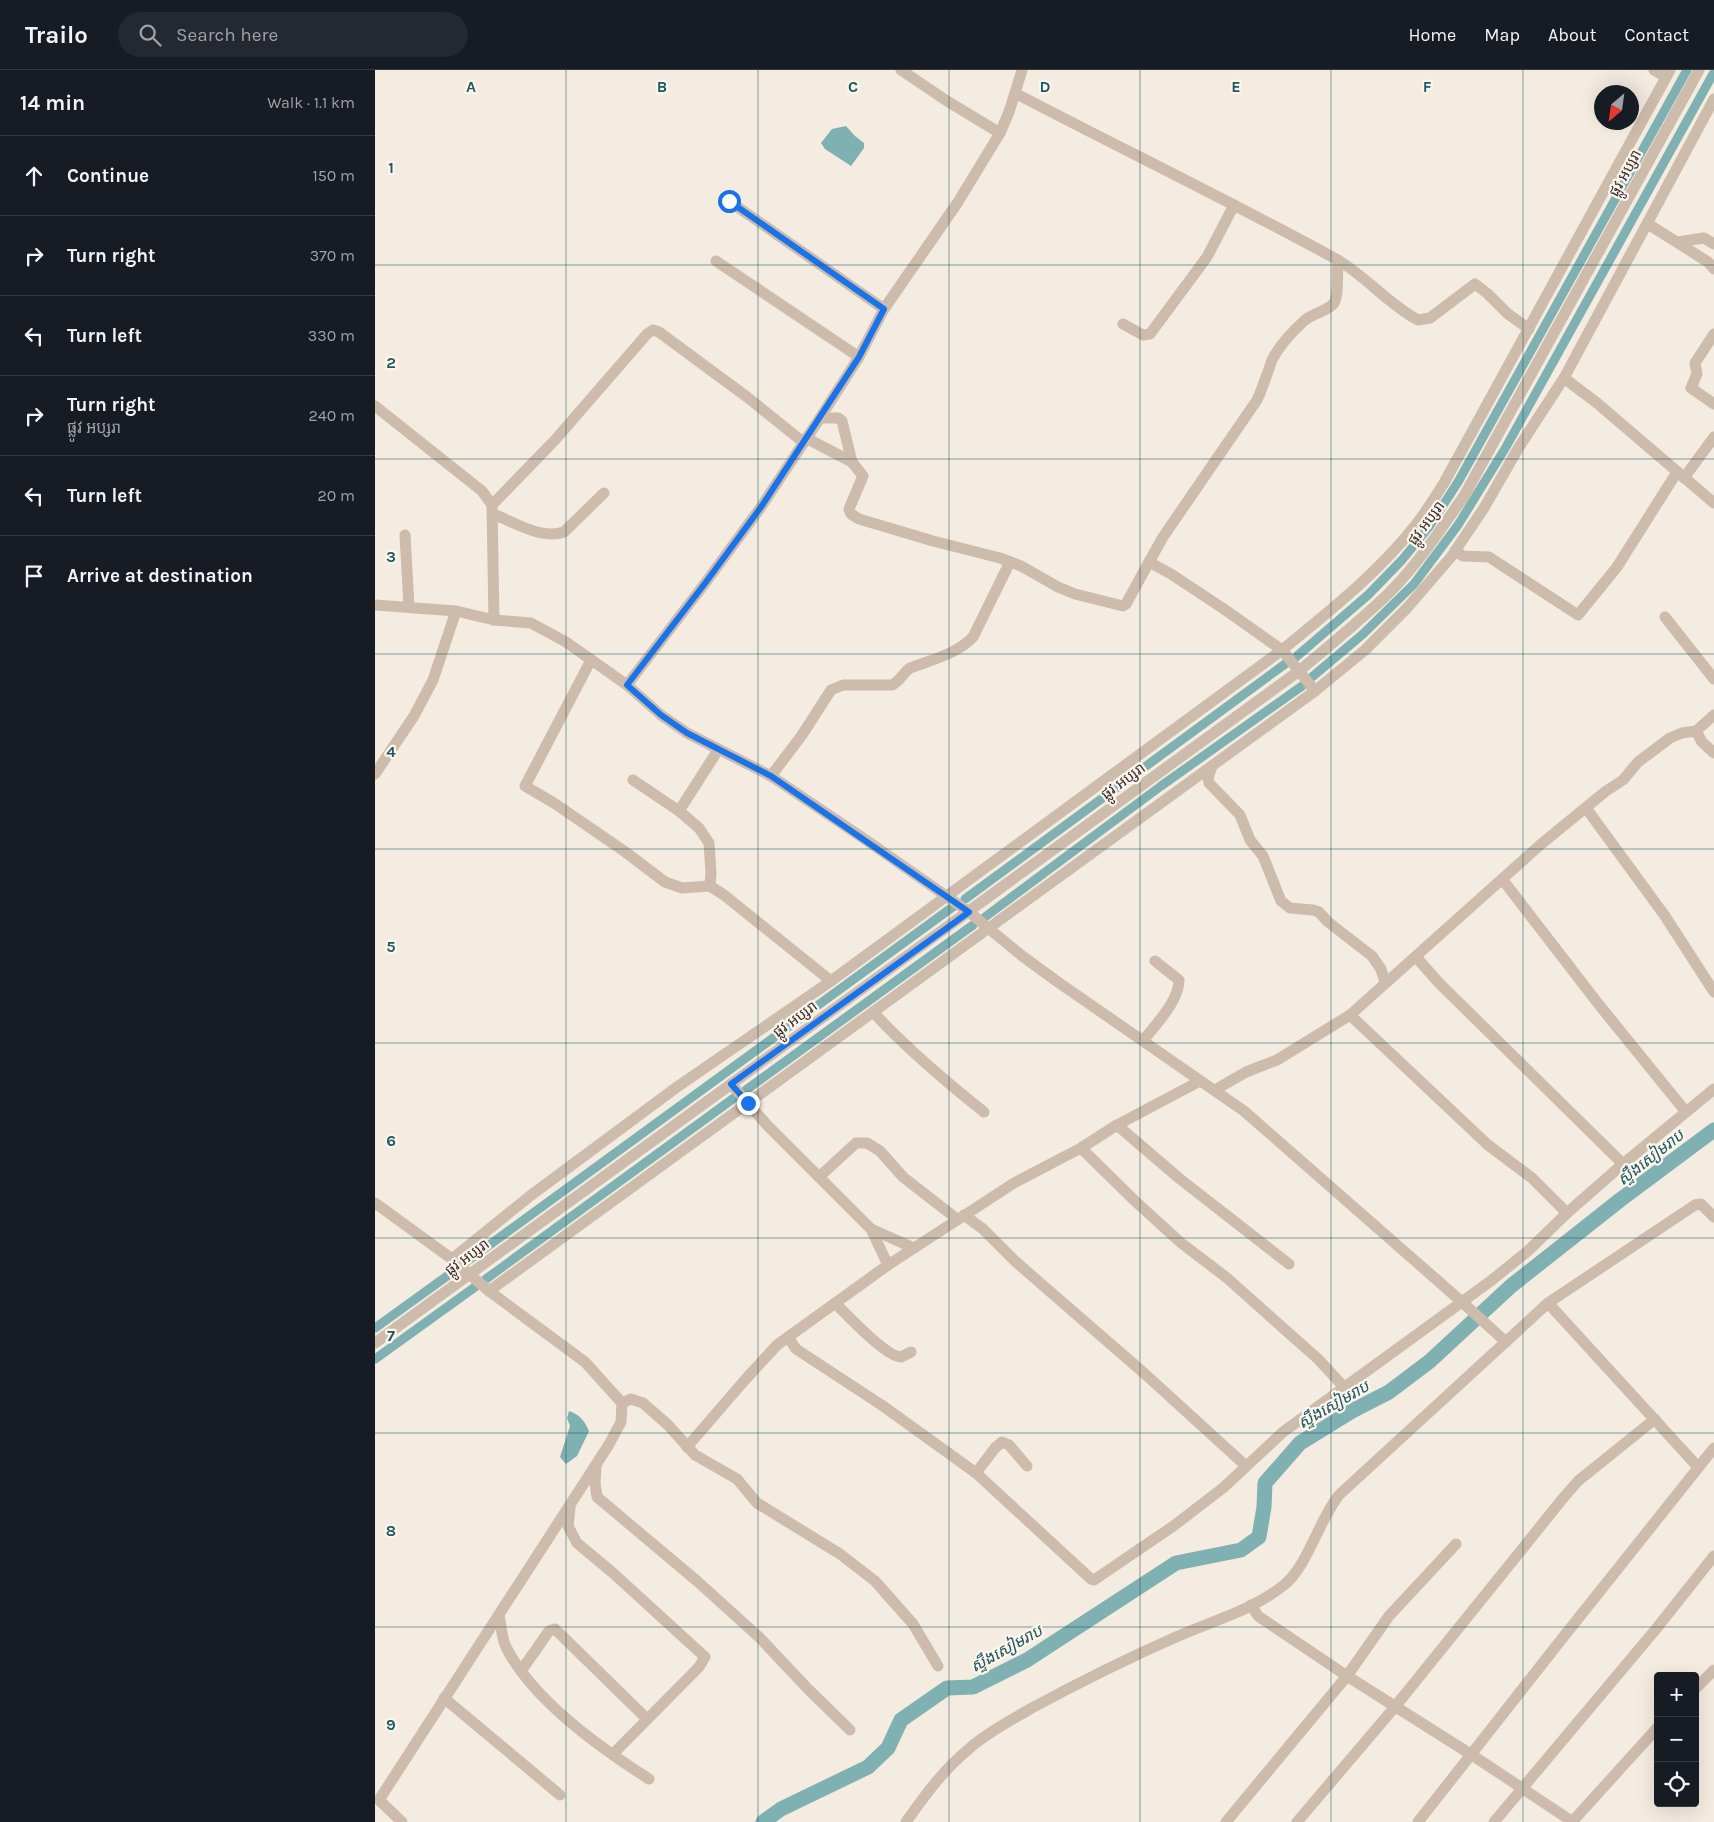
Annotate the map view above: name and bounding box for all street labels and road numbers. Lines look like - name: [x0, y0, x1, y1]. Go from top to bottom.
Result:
- street label: ផ្លូវ អប្សរា: [1605, 146, 1649, 202]
- street label: ផ្លូវ អប្សរា: [1404, 497, 1452, 551]
- street label: ផ្លូវ អប្សរា: [1097, 759, 1151, 807]
- street label: ផ្លូវ អប្សរា: [769, 997, 823, 1045]
- street label: ផ្លូវ អប្សរា: [441, 1235, 495, 1283]

